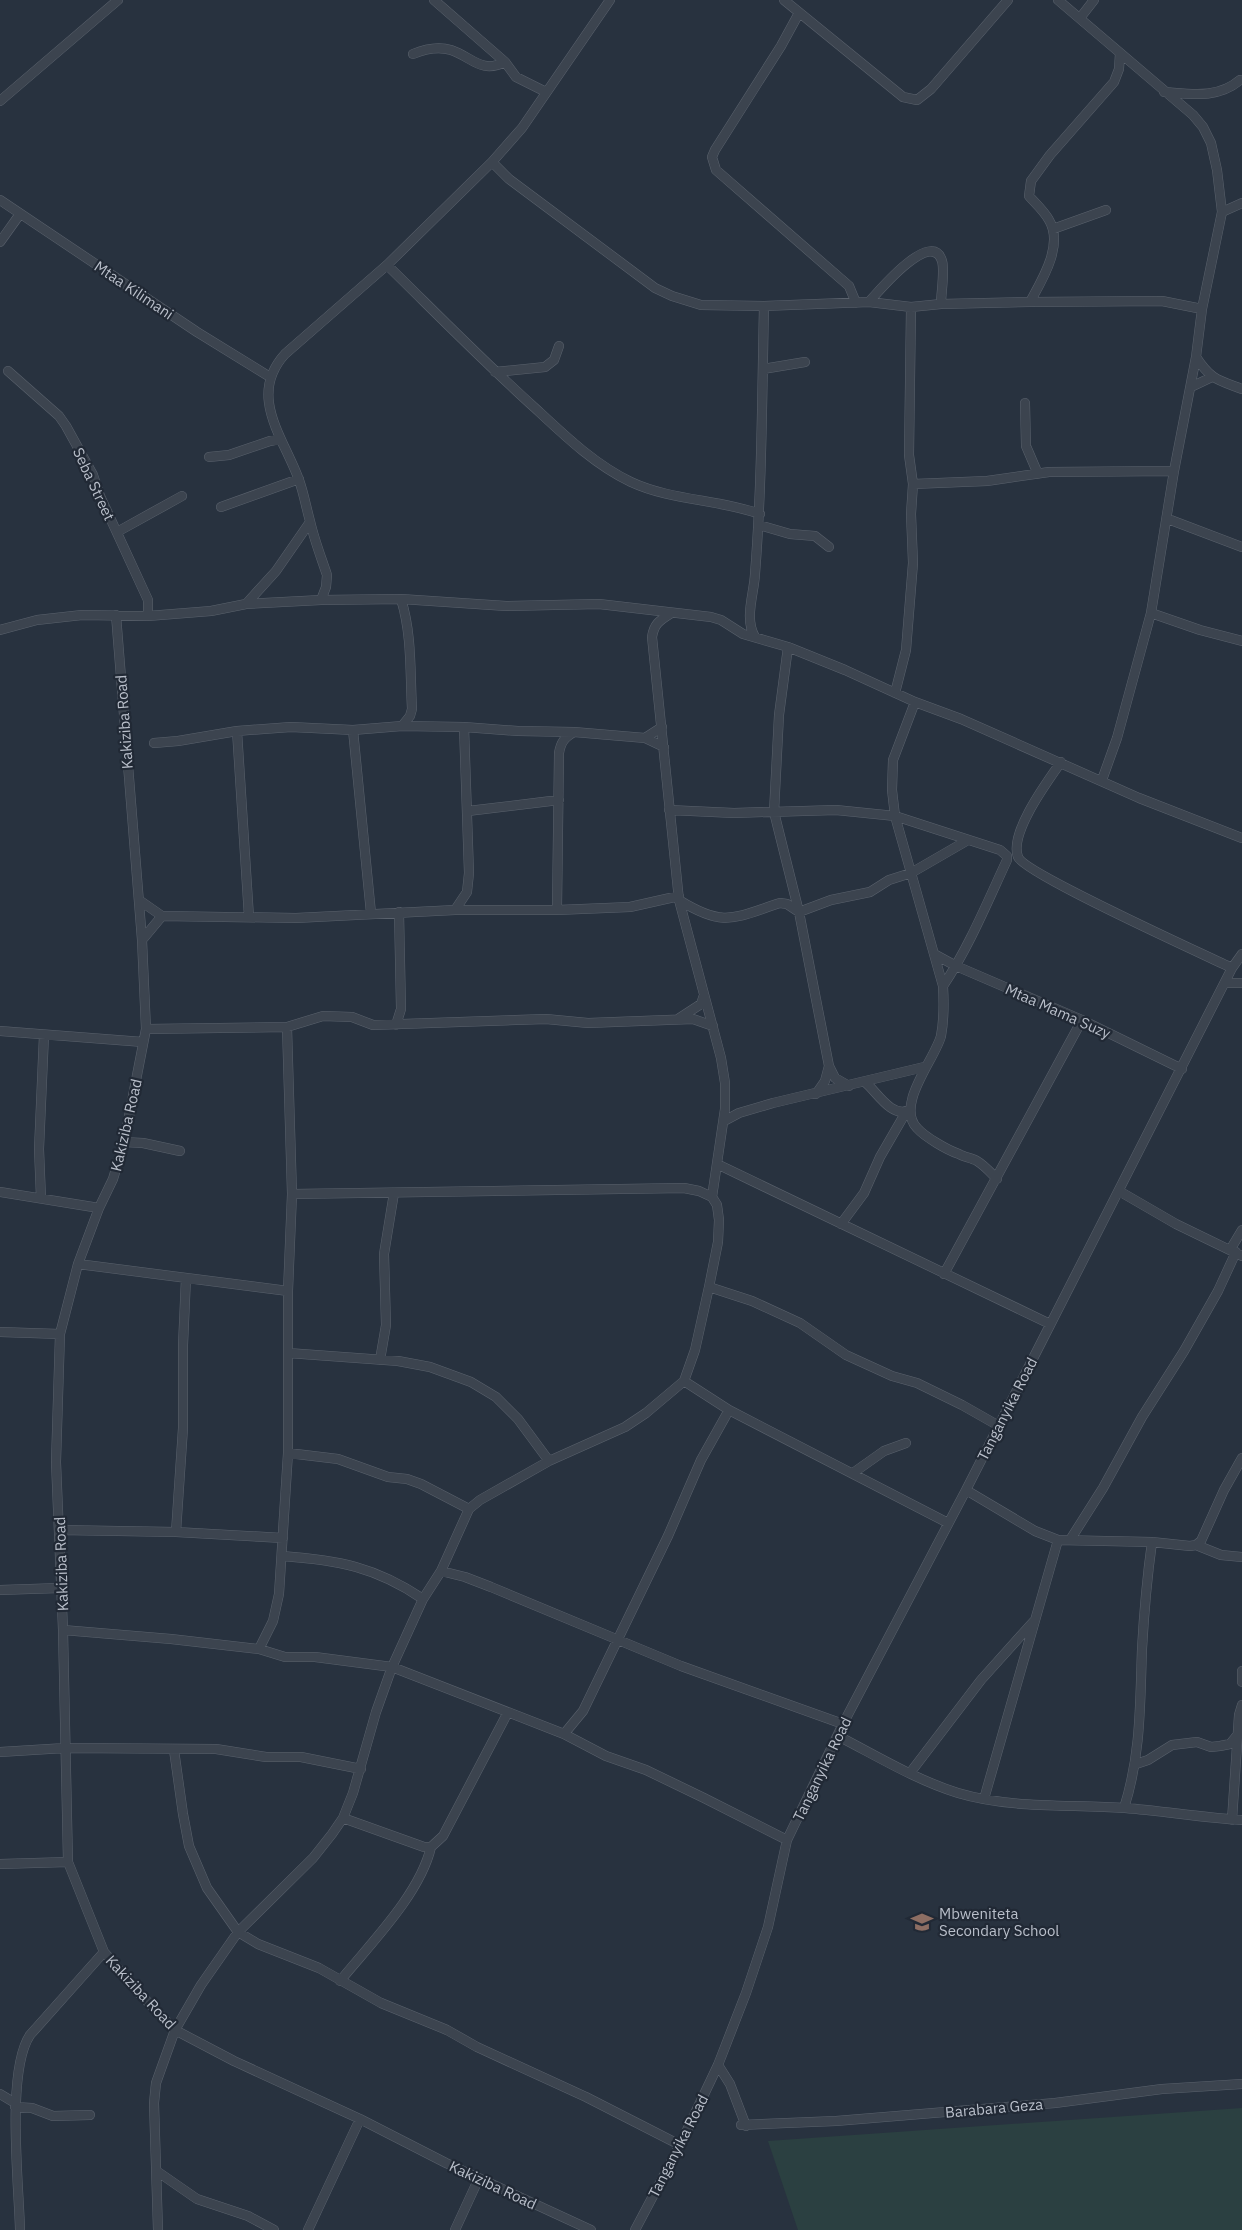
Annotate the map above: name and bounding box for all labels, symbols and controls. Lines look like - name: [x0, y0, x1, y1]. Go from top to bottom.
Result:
- street label: Mtaa Kilimani: [91, 257, 177, 323]
- street label: Seba Street: [69, 444, 119, 524]
- street label: Kakiziba Road: [111, 674, 137, 770]
- street label: Mtaa Mama Suzy: [1002, 979, 1114, 1043]
- street label: Kakiziba Road: [106, 1077, 146, 1173]
- street label: Tanganyika Road: [973, 1354, 1041, 1464]
- street label: Kakiziba Road: [50, 1516, 72, 1612]
- street label: Tanganyika Road: [789, 1714, 855, 1824]
- place label: Mbweniteta Secondary School: [939, 1904, 1059, 1940]
- school or university icon: Mbweniteta Secondary School: [909, 1909, 935, 1935]
- street label: Kakiziba Road: [102, 1951, 180, 2033]
- street label: Tanganyika Road: [644, 2091, 712, 2201]
- street label: Barabara Geza: [944, 2094, 1044, 2122]
- street label: Kakiziba Road: [446, 2156, 540, 2214]

